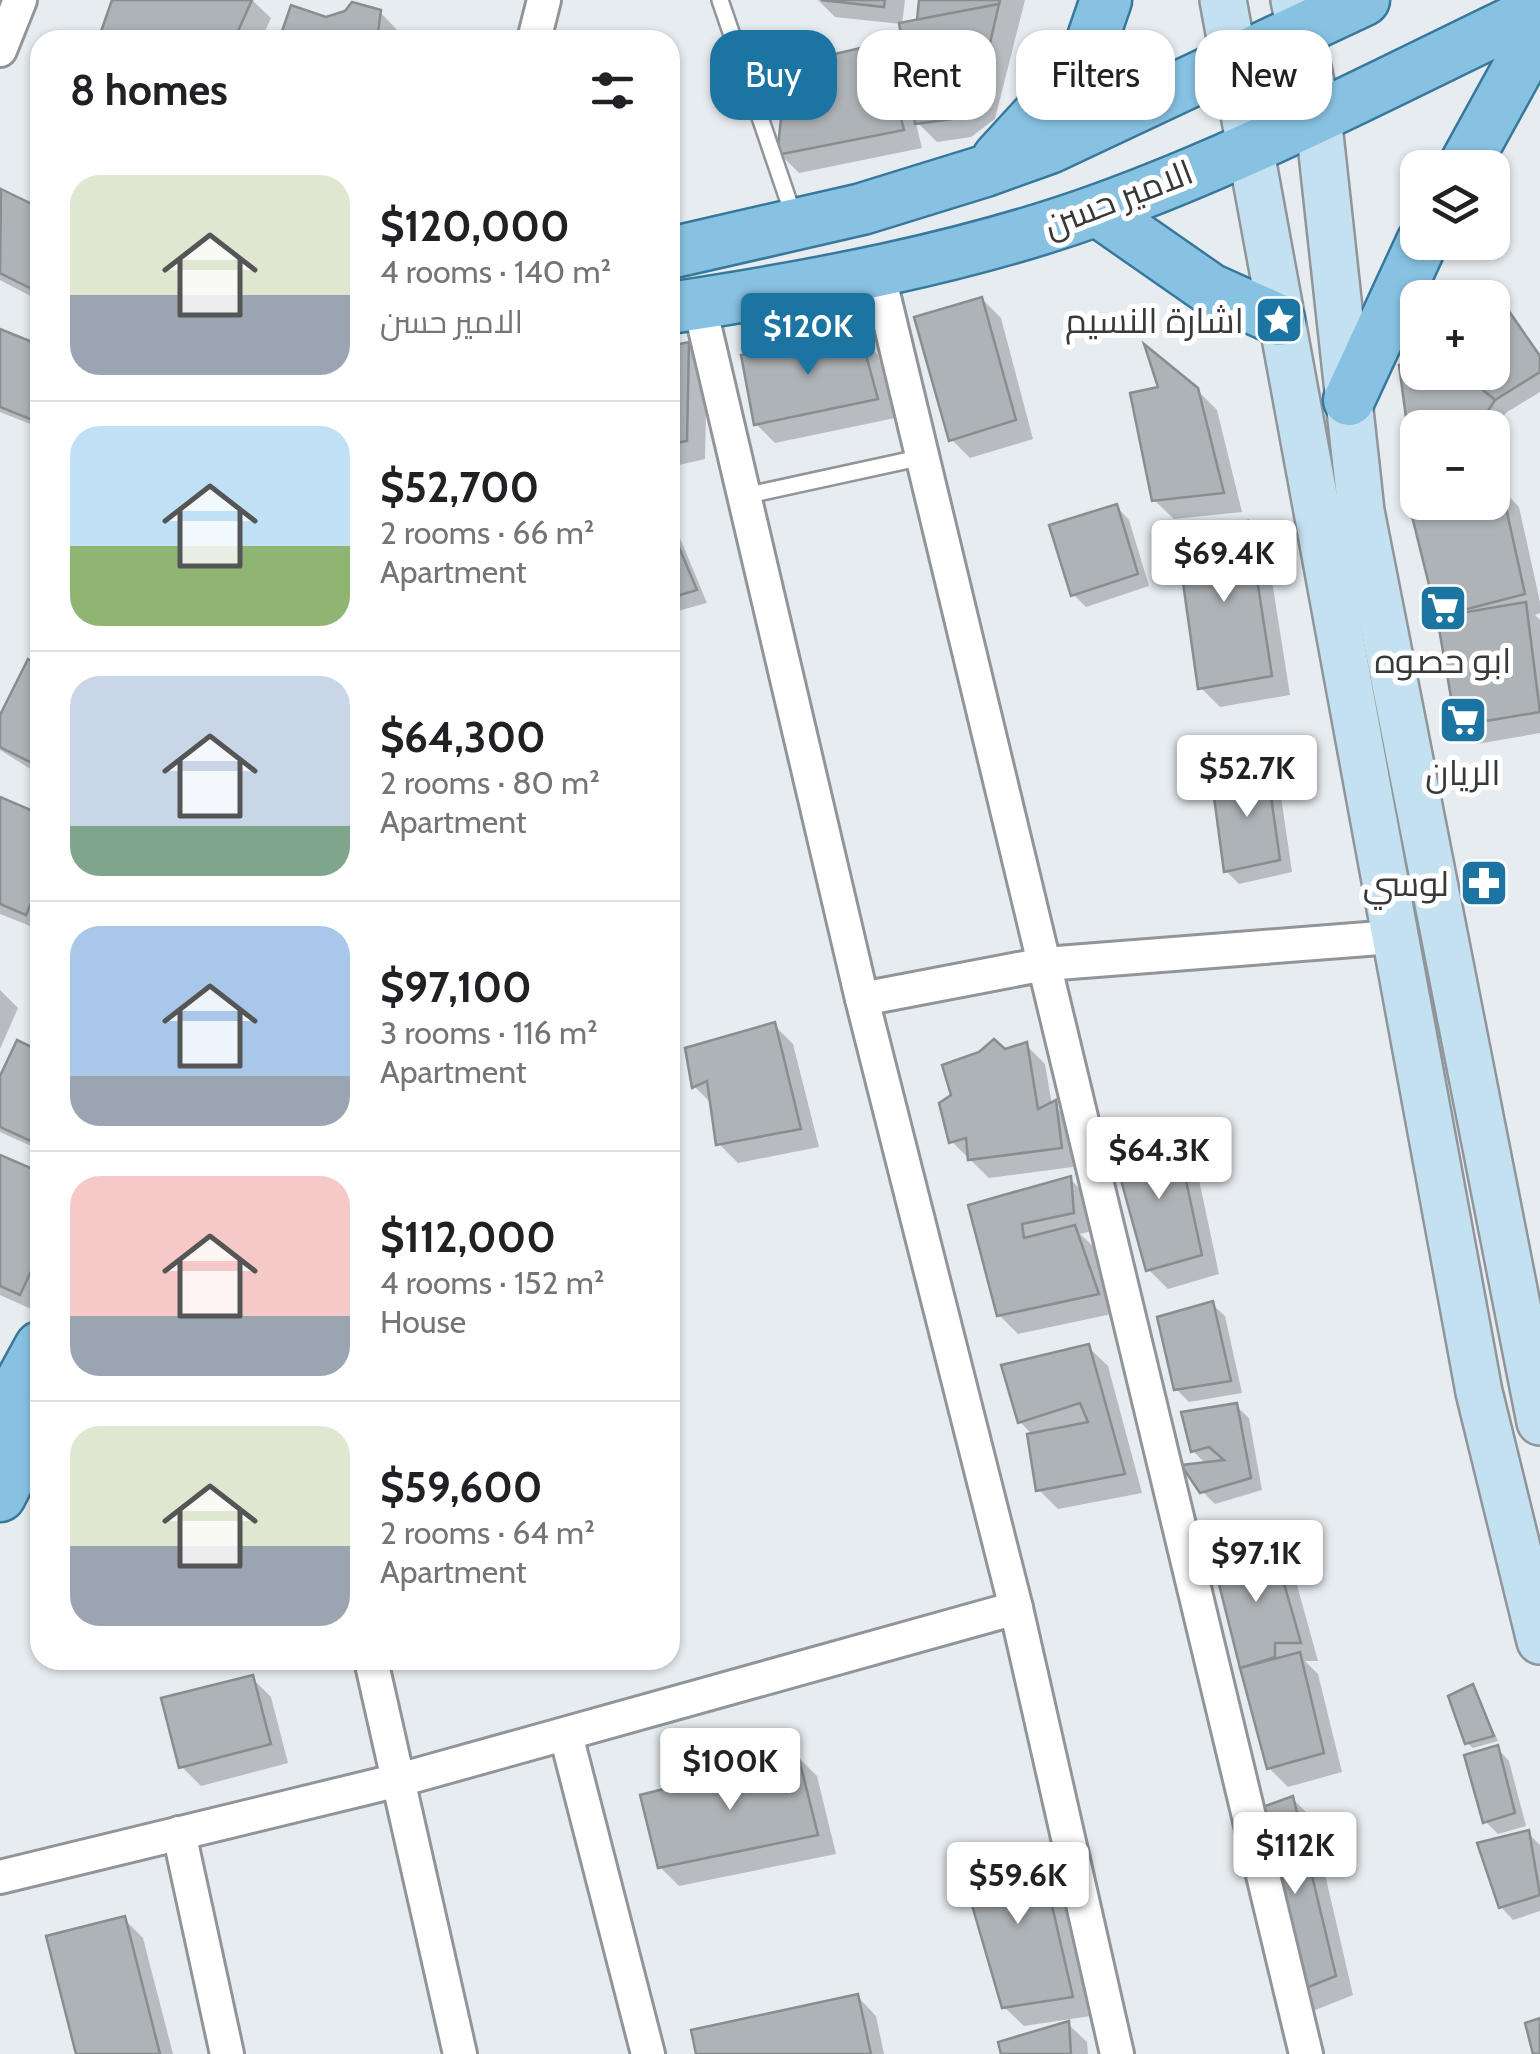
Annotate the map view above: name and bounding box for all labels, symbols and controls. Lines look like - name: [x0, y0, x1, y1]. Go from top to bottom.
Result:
- chip: Buy: [710, 30, 837, 120]
- chip: Rent: [857, 30, 996, 120]
- chip: Filters: [1016, 30, 1175, 120]
- chip: New: [1195, 30, 1332, 120]
- icon: filters: [585, 63, 640, 118]
- text: 8 homes: [70, 64, 228, 116]
- street label: الامير حسن: [1037, 150, 1199, 246]
- map controls: [1400, 150, 1510, 520]
- button: layers: [1400, 150, 1510, 260]
- text: $120,000: [380, 200, 570, 252]
- icon: home: [150, 215, 270, 335]
- text: 4 rooms · 140 m²: [380, 252, 611, 291]
- button: +: [1400, 280, 1510, 390]
- pin: $120K: [738, 293, 878, 378]
- place icon: اشارة النسيم: [1253, 294, 1305, 346]
- place label: اشارة النسيم: [1065, 299, 1244, 345]
- text: الامير حسن: [380, 302, 523, 341]
- text: $120K: [763, 306, 853, 345]
- button: −: [1400, 410, 1510, 520]
- text: $52,700: [380, 461, 539, 513]
- icon: home: [150, 466, 270, 586]
- text: 2 rooms · 66 m²: [380, 513, 594, 552]
- pin: $69.4K: [1143, 520, 1305, 605]
- text: $69.4K: [1173, 533, 1275, 572]
- text: Apartment: [380, 552, 527, 591]
- supermarket icon: ابو حصوه: [1417, 582, 1469, 634]
- place label: ابو حصوه: [1375, 639, 1511, 682]
- supermarket icon: الريان: [1437, 694, 1489, 746]
- text: $64,300: [380, 711, 546, 763]
- icon: home: [150, 716, 270, 836]
- pin: $52.7K: [1166, 735, 1328, 820]
- text: $52.7K: [1199, 748, 1295, 787]
- place label: الريان: [1425, 751, 1501, 794]
- text: 2 rooms · 80 m²: [380, 763, 600, 802]
- text: Apartment: [380, 802, 527, 841]
- pharmacy icon: لوسي: [1458, 857, 1510, 909]
- place label: لوسي: [1363, 862, 1449, 910]
- text: $97,100: [380, 961, 532, 1013]
- icon: home: [150, 966, 270, 1086]
- text: 3 rooms · 116 m²: [380, 1013, 598, 1052]
- text: Apartment: [380, 1052, 527, 1091]
- pin: $64.3K: [1078, 1117, 1240, 1202]
- text: $64.3K: [1109, 1130, 1209, 1169]
- text: $112,000: [380, 1211, 556, 1263]
- icon: home: [150, 1216, 270, 1336]
- text: 4 rooms · 152 m²: [380, 1263, 604, 1302]
- text: House: [380, 1302, 466, 1341]
- text: $59,600: [380, 1461, 542, 1513]
- icon: home: [150, 1466, 270, 1586]
- text: 2 rooms · 64 m²: [380, 1513, 595, 1552]
- pin: $97.1K: [1175, 1520, 1337, 1605]
- text: $97.1K: [1211, 1533, 1301, 1572]
- text: Apartment: [380, 1552, 527, 1591]
- pin: $100K: [660, 1728, 800, 1813]
- text: $100K: [682, 1741, 778, 1780]
- pin: $112K: [1225, 1812, 1365, 1897]
- text: $112K: [1255, 1825, 1335, 1864]
- pin: $59.6K: [937, 1842, 1099, 1927]
- text: $59.6K: [969, 1855, 1067, 1894]

